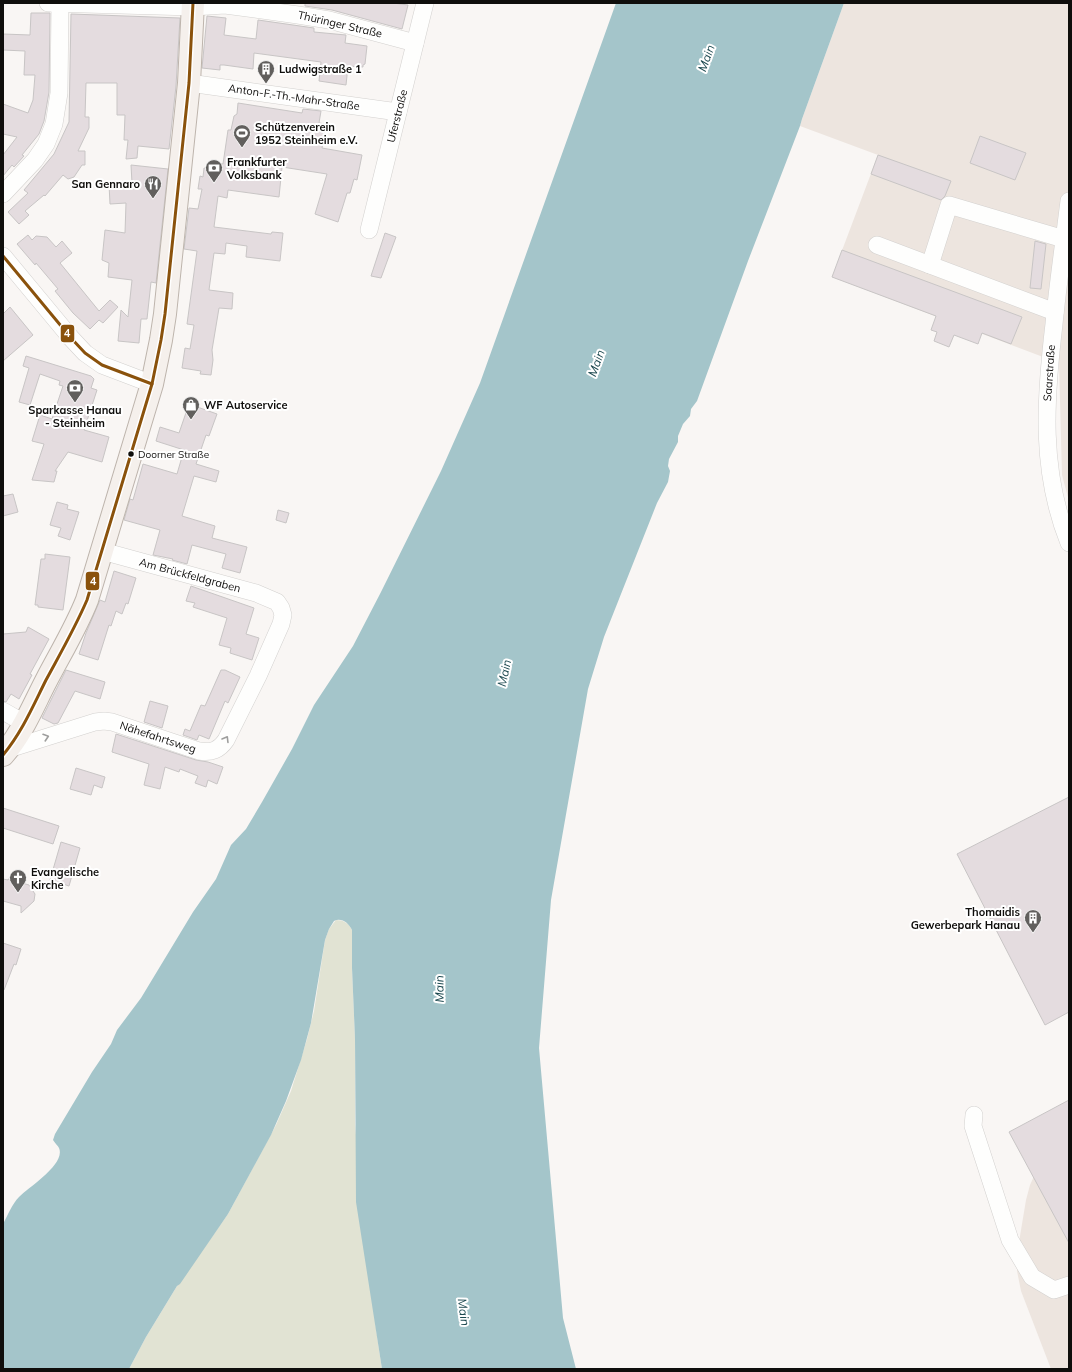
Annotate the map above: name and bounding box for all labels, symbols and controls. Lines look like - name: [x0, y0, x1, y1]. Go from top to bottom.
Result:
- street label: Thüringer Straße: [296, 7, 384, 41]
- water label: Main: [694, 43, 718, 73]
- building icon: Ludwigstraße 1: [256, 59, 276, 84]
- place label: Ludwigstraße 1: [279, 62, 362, 76]
- street label: Anton-F.-Th.-Mahr-Straße: [227, 81, 361, 113]
- street label: Uferstraße: [384, 88, 410, 144]
- place label: Schützenverein 1952 Steinheim e.V.: [255, 120, 358, 147]
- sports icon: Schützenverein 1952 Steinheim e.V.: [232, 123, 252, 148]
- place label: Frankfurter Volksbank: [226, 155, 287, 182]
- bank icon: Frankfurter Volksbank: [204, 158, 224, 183]
- restaurant icon: San Gennaro: [143, 174, 163, 199]
- place label: San Gennaro: [71, 177, 140, 191]
- line badge: 4: [60, 324, 75, 343]
- text: 4: [64, 326, 71, 340]
- street label: Saarstraße: [1040, 344, 1058, 402]
- water label: Main: [584, 348, 608, 378]
- bank icon: Sparkasse Hanau - Steinheim: [65, 378, 85, 403]
- shop icon: WF Autoservice: [181, 395, 201, 420]
- place label: WF Autoservice: [204, 398, 288, 412]
- place label: Sparkasse Hanau - Steinheim: [28, 403, 122, 430]
- place label: Doorner Straße: [138, 448, 209, 461]
- marker: Doorner Straße: [126, 449, 136, 459]
- street label: Am Brückfeldgraben: [138, 555, 242, 595]
- line badge: 4: [85, 571, 100, 591]
- text: 4: [90, 574, 97, 588]
- water label: Main: [494, 658, 514, 688]
- street label: Nähefahrtsweg: [118, 718, 198, 756]
- one-way arrow: [42, 733, 49, 742]
- one-way arrow: [221, 736, 229, 743]
- place label: Evangelische Kirche: [31, 865, 99, 892]
- church icon: Evangelische Kirche: [8, 868, 28, 893]
- place label: Thomaidis Gewerbepark Hanau: [911, 905, 1020, 932]
- building icon: Thomaidis Gewerbepark Hanau: [1023, 908, 1043, 933]
- water label: Main: [431, 975, 447, 1003]
- water label: Main: [455, 1297, 473, 1327]

